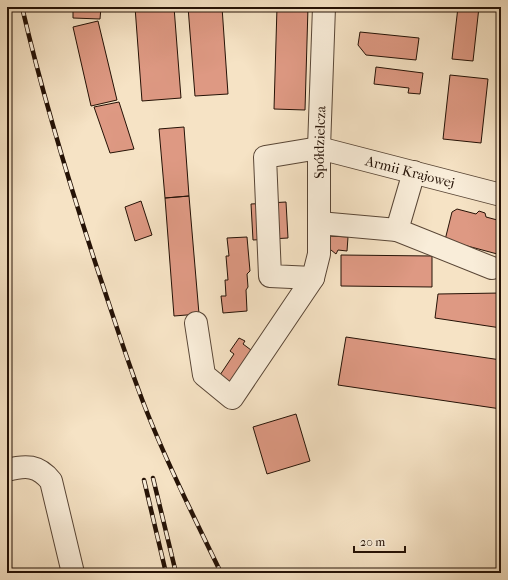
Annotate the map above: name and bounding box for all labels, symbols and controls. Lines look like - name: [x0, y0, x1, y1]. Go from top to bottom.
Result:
- street label: Spółdzielcza: [311, 105, 329, 179]
- street label: Armii Krajowej: [363, 152, 457, 191]
- scale bar: [354, 528, 405, 554]
- text: 20 m: [360, 535, 385, 549]

